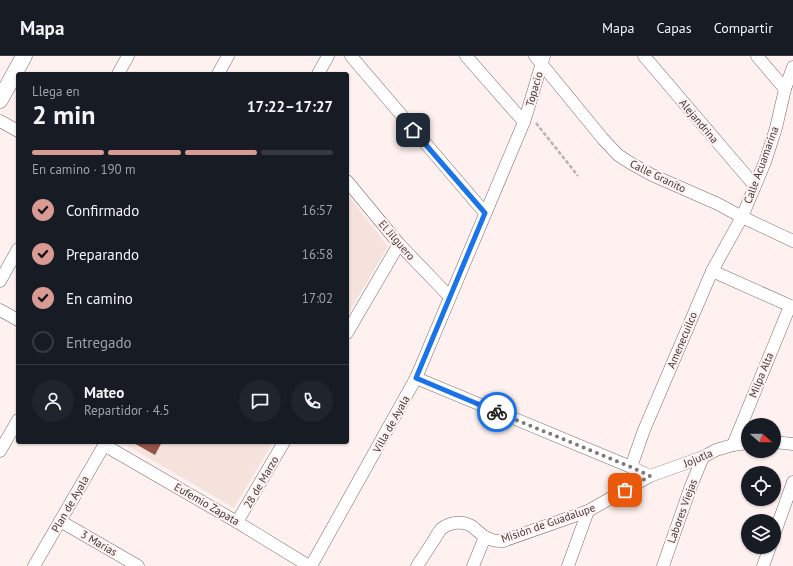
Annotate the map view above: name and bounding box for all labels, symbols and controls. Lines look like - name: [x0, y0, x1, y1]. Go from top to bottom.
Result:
- text: Mapa: [20, 16, 64, 40]
- text: Mapa: [602, 19, 635, 37]
- text: Capas: [657, 19, 692, 37]
- text: Compartir: [714, 19, 773, 37]
- street label: Topacio: [522, 70, 546, 108]
- text: Llega en: [32, 83, 80, 100]
- street label: Alejandrina: [676, 96, 722, 146]
- text: 17:22–17:27: [247, 97, 333, 116]
- text: 2 min: [32, 98, 95, 131]
- pin: [396, 113, 430, 147]
- icon: home: [402, 119, 424, 141]
- street label: Calle Acuamarina: [741, 124, 781, 206]
- street label: Calle Granito: [628, 156, 689, 196]
- text: En camino · 190 m: [32, 161, 136, 178]
- icon: check: [32, 199, 54, 221]
- text: Confirmado: [66, 201, 139, 220]
- text: 16:57: [302, 202, 333, 219]
- street label: El Jilguero: [376, 217, 418, 263]
- icon: check: [32, 243, 54, 265]
- text: Preparando: [66, 245, 139, 264]
- text: 16:58: [302, 246, 333, 263]
- icon: check: [32, 287, 54, 309]
- text: En camino: [66, 289, 133, 308]
- text: 17:02: [302, 290, 333, 307]
- street label: Amenecuilco: [664, 310, 700, 370]
- text: Entregado: [66, 333, 132, 352]
- street label: Milpa Alta: [746, 350, 776, 400]
- button: person: [32, 380, 74, 422]
- button: chat: [239, 380, 281, 422]
- button: phone: [291, 380, 333, 422]
- text: Mateo: [84, 383, 124, 402]
- courier: [477, 392, 517, 432]
- street label: Villa de Ayala: [369, 393, 412, 456]
- icon: bike: [486, 401, 508, 423]
- text: Repartidor · 4.5: [84, 402, 170, 419]
- north arrow: [741, 418, 781, 458]
- map controls: [741, 418, 781, 554]
- street label: Jojutla: [680, 446, 715, 471]
- street label: 28 de Marzo: [240, 453, 282, 511]
- button: locate: [741, 466, 781, 506]
- street label: Plan de Ayala: [48, 473, 92, 535]
- pin: [608, 473, 642, 507]
- street label: Labores Viejas: [664, 477, 700, 545]
- icon: bag: [614, 479, 636, 501]
- street label: Eufemio Zapata: [172, 480, 242, 528]
- street label: Misión de Guadalupe: [499, 500, 597, 546]
- button: layers: [741, 514, 781, 554]
- street label: 3 Marias: [78, 527, 120, 559]

